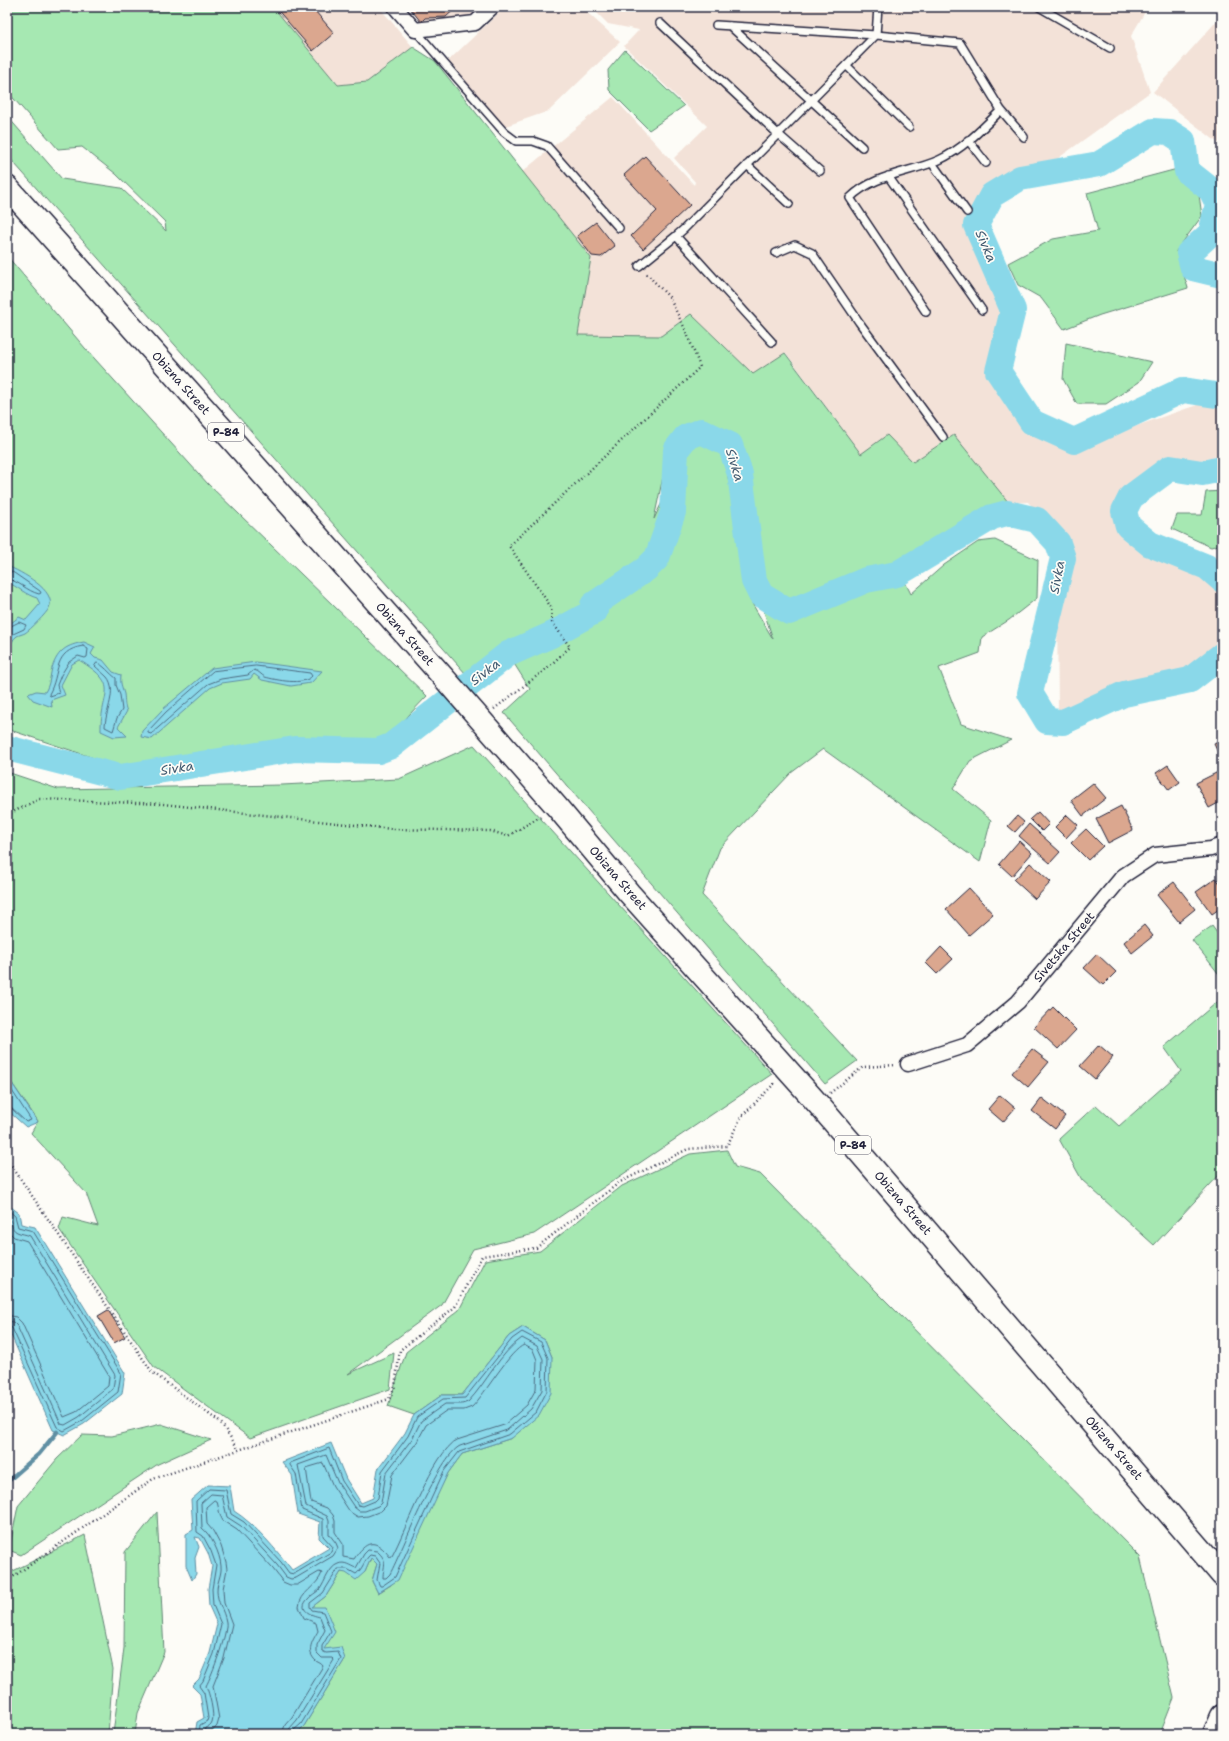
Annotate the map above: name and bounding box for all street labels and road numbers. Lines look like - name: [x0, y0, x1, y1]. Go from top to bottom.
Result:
- street label: Obizna Street: [148, 348, 214, 418]
- road number: Р-84: [208, 423, 244, 441]
- street label: Obizna Street: [372, 599, 438, 669]
- street label: Obizna Street: [586, 843, 650, 913]
- street label: Sivetska Street: [1030, 908, 1098, 986]
- road number: Р-84: [835, 1136, 871, 1154]
- street label: Obizna Street: [871, 1168, 935, 1238]
- street label: Obizna Street: [1082, 1413, 1146, 1483]

